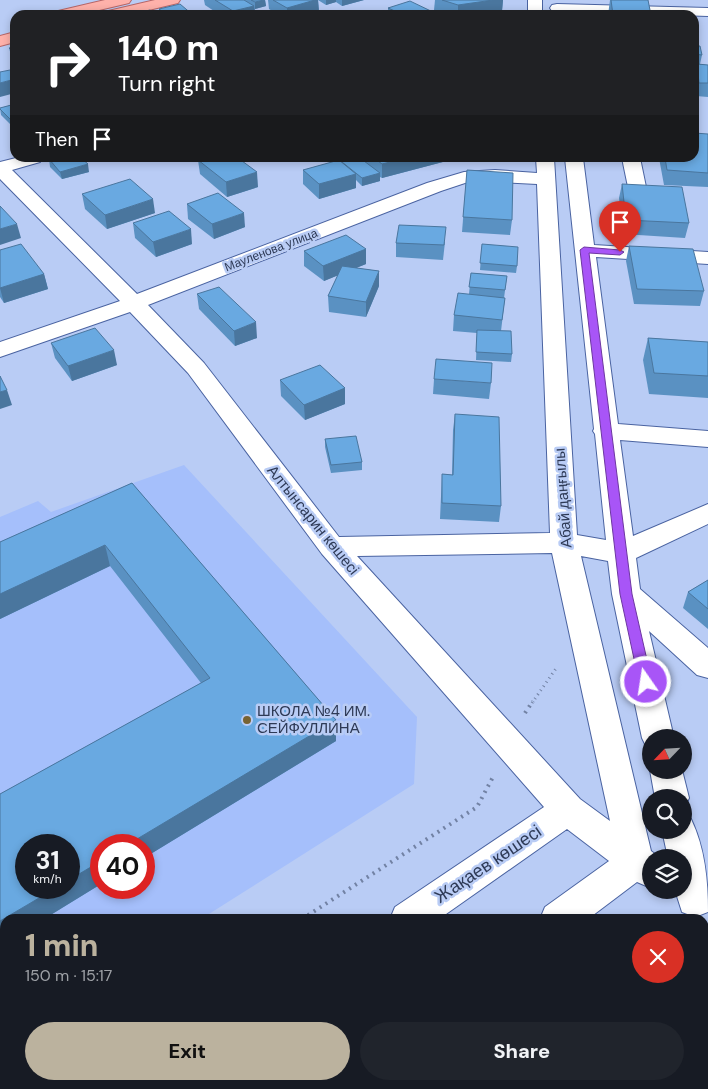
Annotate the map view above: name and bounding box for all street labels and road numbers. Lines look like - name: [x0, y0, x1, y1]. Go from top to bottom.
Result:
- street label: Мауленова улица: [222, 225, 320, 275]
- street label: Абай даңғылы: [550, 447, 576, 549]
- street label: Алтынсарин көшесі: [263, 461, 363, 579]
- street label: Жақаев көшесі: [430, 819, 546, 909]

